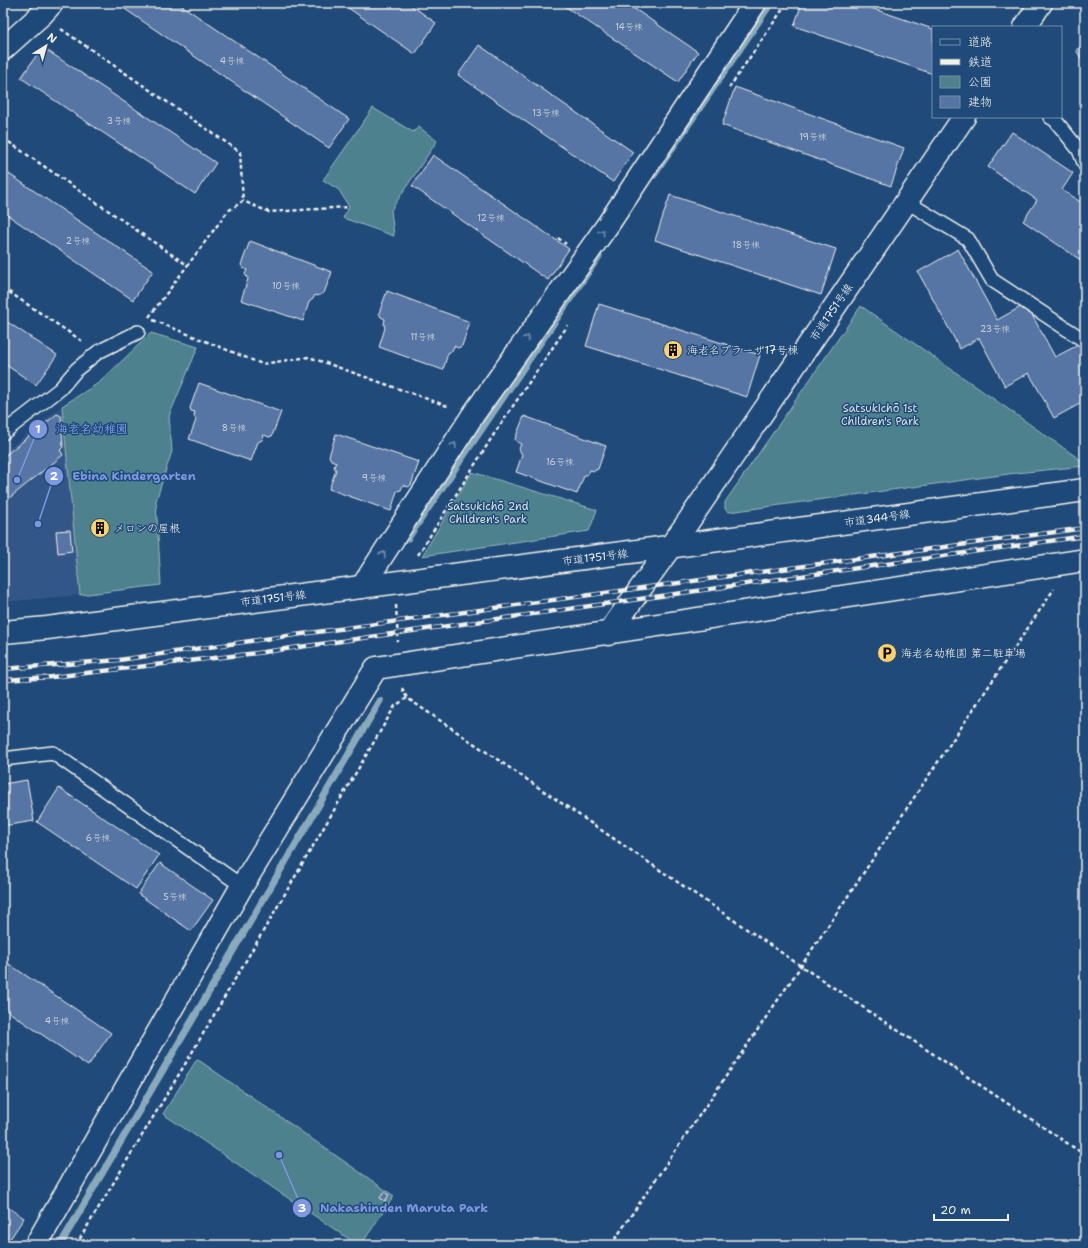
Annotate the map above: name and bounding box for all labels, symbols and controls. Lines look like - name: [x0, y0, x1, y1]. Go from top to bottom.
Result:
- house number: 14号棟: [615, 21, 643, 33]
- north arrow: [26, 26, 66, 66]
- legend: [932, 26, 1062, 118]
- text: N: [44, 30, 60, 47]
- text: 道路: [968, 34, 992, 50]
- text: 鉄道: [968, 54, 992, 70]
- house number: 4号棟: [220, 55, 244, 67]
- text: 公園: [968, 74, 992, 90]
- text: 建物: [968, 94, 992, 110]
- house number: 13号棟: [532, 107, 560, 119]
- house number: 3号棟: [107, 115, 131, 127]
- house number: 19号棟: [799, 131, 827, 143]
- house number: 12号棟: [477, 212, 505, 224]
- one-way arrow: [598, 229, 605, 236]
- house number: 2号棟: [66, 235, 90, 247]
- house number: 18号棟: [732, 239, 760, 251]
- house number: 10号棟: [272, 280, 300, 292]
- street label: 市道1751号線: [807, 281, 856, 344]
- house number: 23号棟: [980, 323, 1010, 335]
- house number: 11号棟: [410, 331, 436, 343]
- one-way arrow: [522, 335, 529, 342]
- building icon: 海老名プラーザ17号棟: [662, 339, 684, 361]
- place label: 海老名プラーザ17号棟: [687, 343, 798, 358]
- park label: Satsukichō 1st Children's Park: [841, 401, 919, 429]
- callout: 海老名幼稚園: [28, 417, 136, 441]
- text: 1: [35, 421, 41, 437]
- text: 海老名幼稚園: [56, 421, 128, 437]
- house number: 8号棟: [222, 422, 246, 434]
- one-way arrow: [449, 442, 457, 449]
- house number: 16号棟: [546, 456, 574, 468]
- callout: Ebina Kindergarten: [44, 464, 204, 488]
- text: 2: [50, 468, 59, 484]
- text: Ebina Kindergarten: [72, 468, 196, 484]
- house number: 9号棟: [362, 472, 386, 484]
- park label: Satsukichō 2nd Children's Park: [447, 499, 529, 527]
- street label: 市道344号線: [843, 506, 911, 531]
- building icon: メロンの屋根: [89, 517, 111, 539]
- place label: メロンの屋根: [114, 521, 181, 536]
- street label: 市道1751号線: [561, 546, 629, 569]
- one-way arrow: [378, 551, 386, 558]
- street label: 市道1751号線: [239, 587, 307, 610]
- parking icon: 海老名幼稚園 第二駐車場: [876, 642, 898, 664]
- place label: 海老名幼稚園 第二駐車場: [901, 646, 1026, 661]
- house number: 6号棟: [86, 832, 110, 844]
- house number: 5号棟: [163, 891, 187, 903]
- house number: 4号棟: [45, 1015, 69, 1027]
- callout: Nakashinden Maruta Park: [292, 1196, 496, 1220]
- scale bar: [934, 1196, 1008, 1222]
- text: 3: [298, 1200, 306, 1216]
- text: Nakashinden Maruta Park: [320, 1200, 488, 1216]
- text: 20 m: [940, 1202, 971, 1218]

